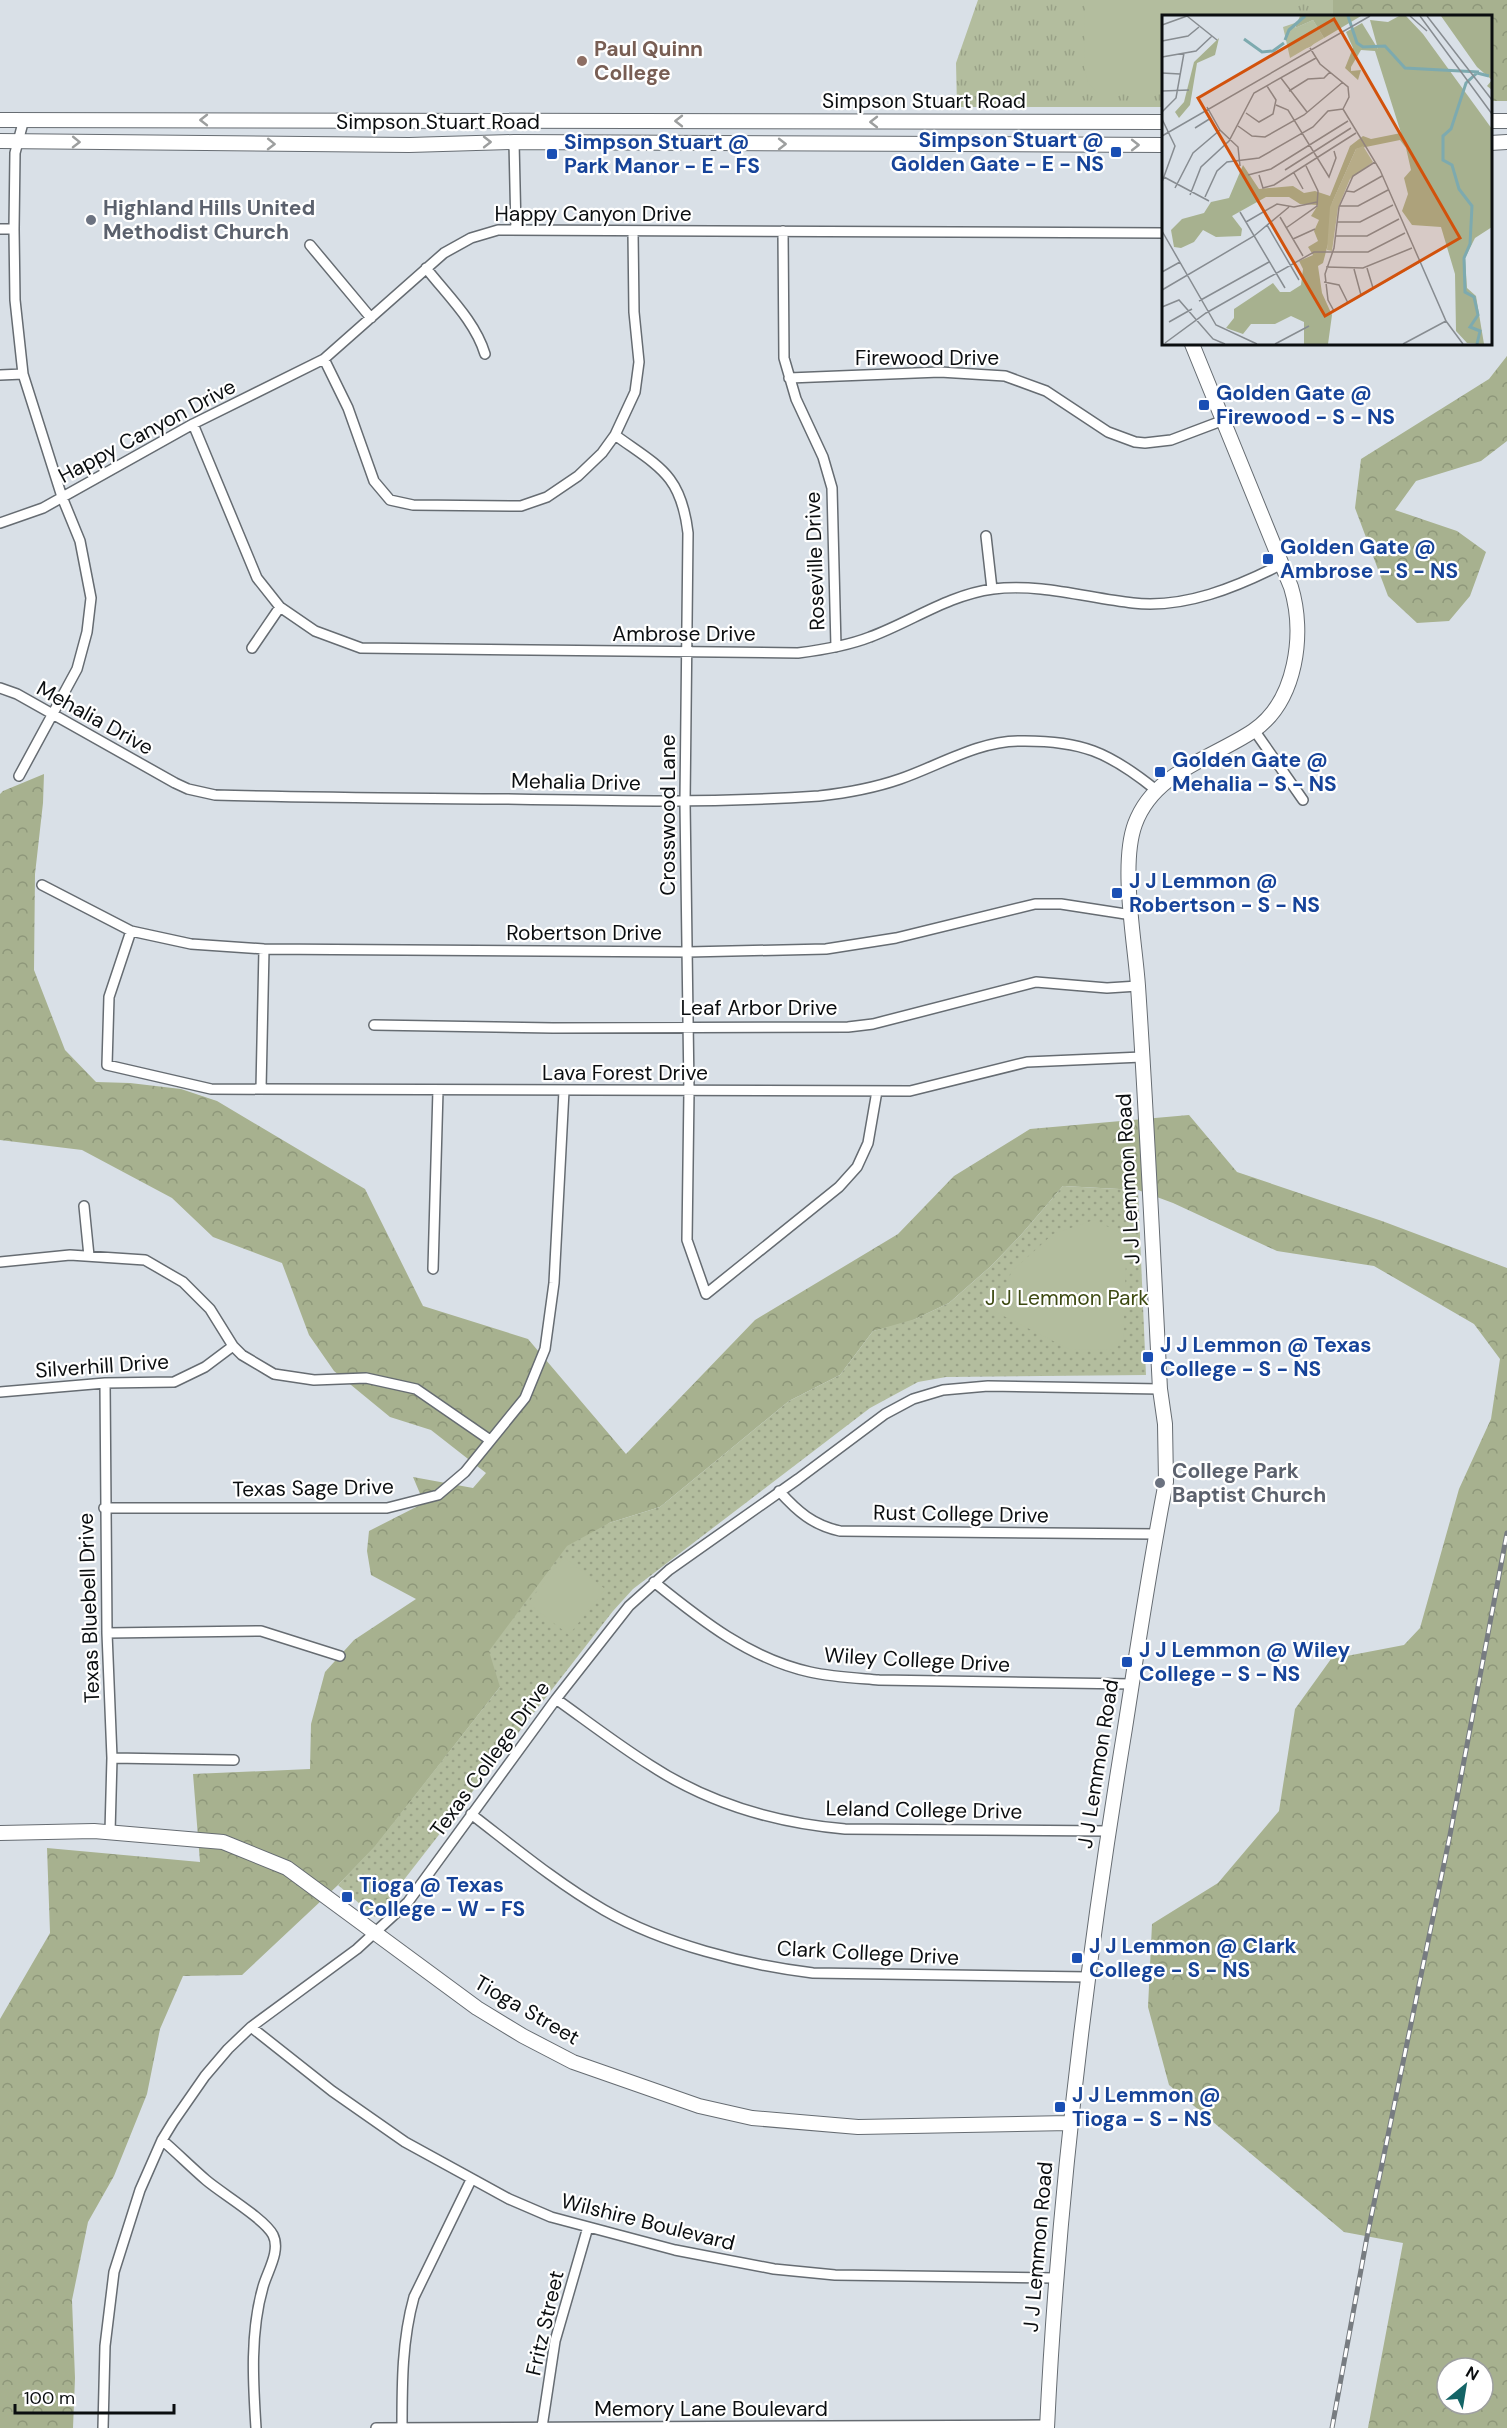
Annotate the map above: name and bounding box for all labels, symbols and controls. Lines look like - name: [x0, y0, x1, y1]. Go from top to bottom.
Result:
- inset map: [1162, 15, 1492, 345]
- place label: Paul Quinn College: [594, 35, 703, 87]
- marker: Paul Quinn College: [575, 54, 589, 68]
- street label: Simpson Stuart Road: [822, 87, 1026, 115]
- street label: Simpson Stuart Road: [336, 108, 540, 136]
- one-way arrow: [199, 114, 208, 126]
- one-way arrow: [675, 115, 684, 127]
- one-way arrow: [870, 116, 879, 128]
- place label: Simpson Stuart @ Golden Gate - E - NS: [891, 126, 1104, 178]
- place label: Simpson Stuart @ Park Manor - E - FS: [564, 128, 760, 180]
- one-way arrow: [72, 136, 81, 148]
- one-way arrow: [482, 136, 491, 148]
- one-way arrow: [267, 137, 276, 150]
- one-way arrow: [778, 138, 787, 150]
- one-way arrow: [1130, 139, 1139, 151]
- marker: Simpson Stuart @ Golden Gate - E - NS: [1109, 145, 1123, 159]
- marker: Simpson Stuart @ Park Manor - E - FS: [545, 147, 559, 161]
- place label: Highland Hills United Methodist Church: [103, 194, 315, 246]
- street label: Happy Canyon Drive: [494, 200, 692, 228]
- marker: Highland Hills United Methodist Church: [84, 213, 98, 227]
- street label: Firewood Drive: [855, 344, 999, 372]
- street label: Happy Canyon Drive: [53, 372, 241, 490]
- place label: Golden Gate @ Firewood - S - NS: [1216, 379, 1395, 431]
- marker: Golden Gate @ Firewood - S - NS: [1197, 398, 1211, 412]
- street label: Roseville Drive: [799, 491, 831, 631]
- place label: Golden Gate @ Ambrose - S - NS: [1280, 533, 1458, 585]
- marker: Golden Gate @ Ambrose - S - NS: [1261, 552, 1275, 566]
- street label: Ambrose Drive: [612, 620, 756, 648]
- street label: Mehalia Drive: [32, 674, 158, 762]
- street label: Crosswood Lane: [654, 734, 682, 896]
- place label: Golden Gate @ Mehalia - S - NS: [1172, 746, 1337, 798]
- marker: Golden Gate @ Mehalia - S - NS: [1153, 765, 1167, 779]
- street label: Mehalia Drive: [511, 767, 641, 797]
- place label: J J Lemmon @ Robertson - S - NS: [1129, 867, 1320, 919]
- marker: J J Lemmon @ Robertson - S - NS: [1110, 886, 1124, 900]
- street label: Robertson Drive: [506, 919, 662, 947]
- street label: Leaf Arbor Drive: [680, 994, 838, 1022]
- street label: Lava Forest Drive: [542, 1059, 708, 1087]
- street label: J J Lemmon Road: [1110, 1093, 1146, 1265]
- park label: J J Lemmon Park: [985, 1284, 1149, 1312]
- place label: J J Lemmon @ Texas College - S - NS: [1160, 1331, 1371, 1383]
- street label: Silverhill Drive: [34, 1347, 170, 1385]
- marker: J J Lemmon @ Texas College - S - NS: [1141, 1350, 1155, 1364]
- place label: College Park Baptist Church: [1172, 1457, 1326, 1509]
- street label: Texas Sage Drive: [232, 1473, 394, 1503]
- marker: College Park Baptist Church: [1153, 1476, 1167, 1490]
- street label: Rust College Drive: [873, 1498, 1049, 1530]
- street label: Texas Bluebell Drive: [72, 1512, 106, 1704]
- place label: J J Lemmon @ Wiley College - S - NS: [1139, 1636, 1350, 1688]
- street label: Wiley College Drive: [823, 1641, 1011, 1679]
- marker: J J Lemmon @ Wiley College - S - NS: [1120, 1655, 1134, 1669]
- street label: Texas College Drive: [424, 1675, 556, 1843]
- street label: J J Lemmon Road: [1071, 1677, 1125, 1851]
- street label: Leland College Drive: [825, 1794, 1023, 1826]
- place label: Tioga @ Texas College - W - FS: [359, 1871, 525, 1923]
- marker: Tioga @ Texas College - W - FS: [340, 1890, 354, 1904]
- place label: J J Lemmon @ Clark College - S - NS: [1089, 1932, 1297, 1984]
- street label: Clark College Drive: [776, 1934, 960, 1972]
- marker: J J Lemmon @ Clark College - S - NS: [1070, 1951, 1084, 1965]
- street label: Tioga Street: [469, 1969, 585, 2051]
- place label: J J Lemmon @ Tioga - S - NS: [1072, 2081, 1221, 2133]
- marker: J J Lemmon @ Tioga - S - NS: [1053, 2100, 1067, 2114]
- street label: J J Lemmon Road: [1017, 2161, 1059, 2333]
- street label: Wilshire Boulevard: [558, 2187, 738, 2257]
- street label: Fritz Street: [519, 2268, 571, 2378]
- north arrow: [1435, 2356, 1495, 2416]
- text: N: [1462, 2361, 1483, 2385]
- scale bar: [15, 2377, 174, 2415]
- text: 100 m: [24, 2386, 75, 2410]
- street label: Memory Lane Boulevard: [594, 2395, 828, 2423]

